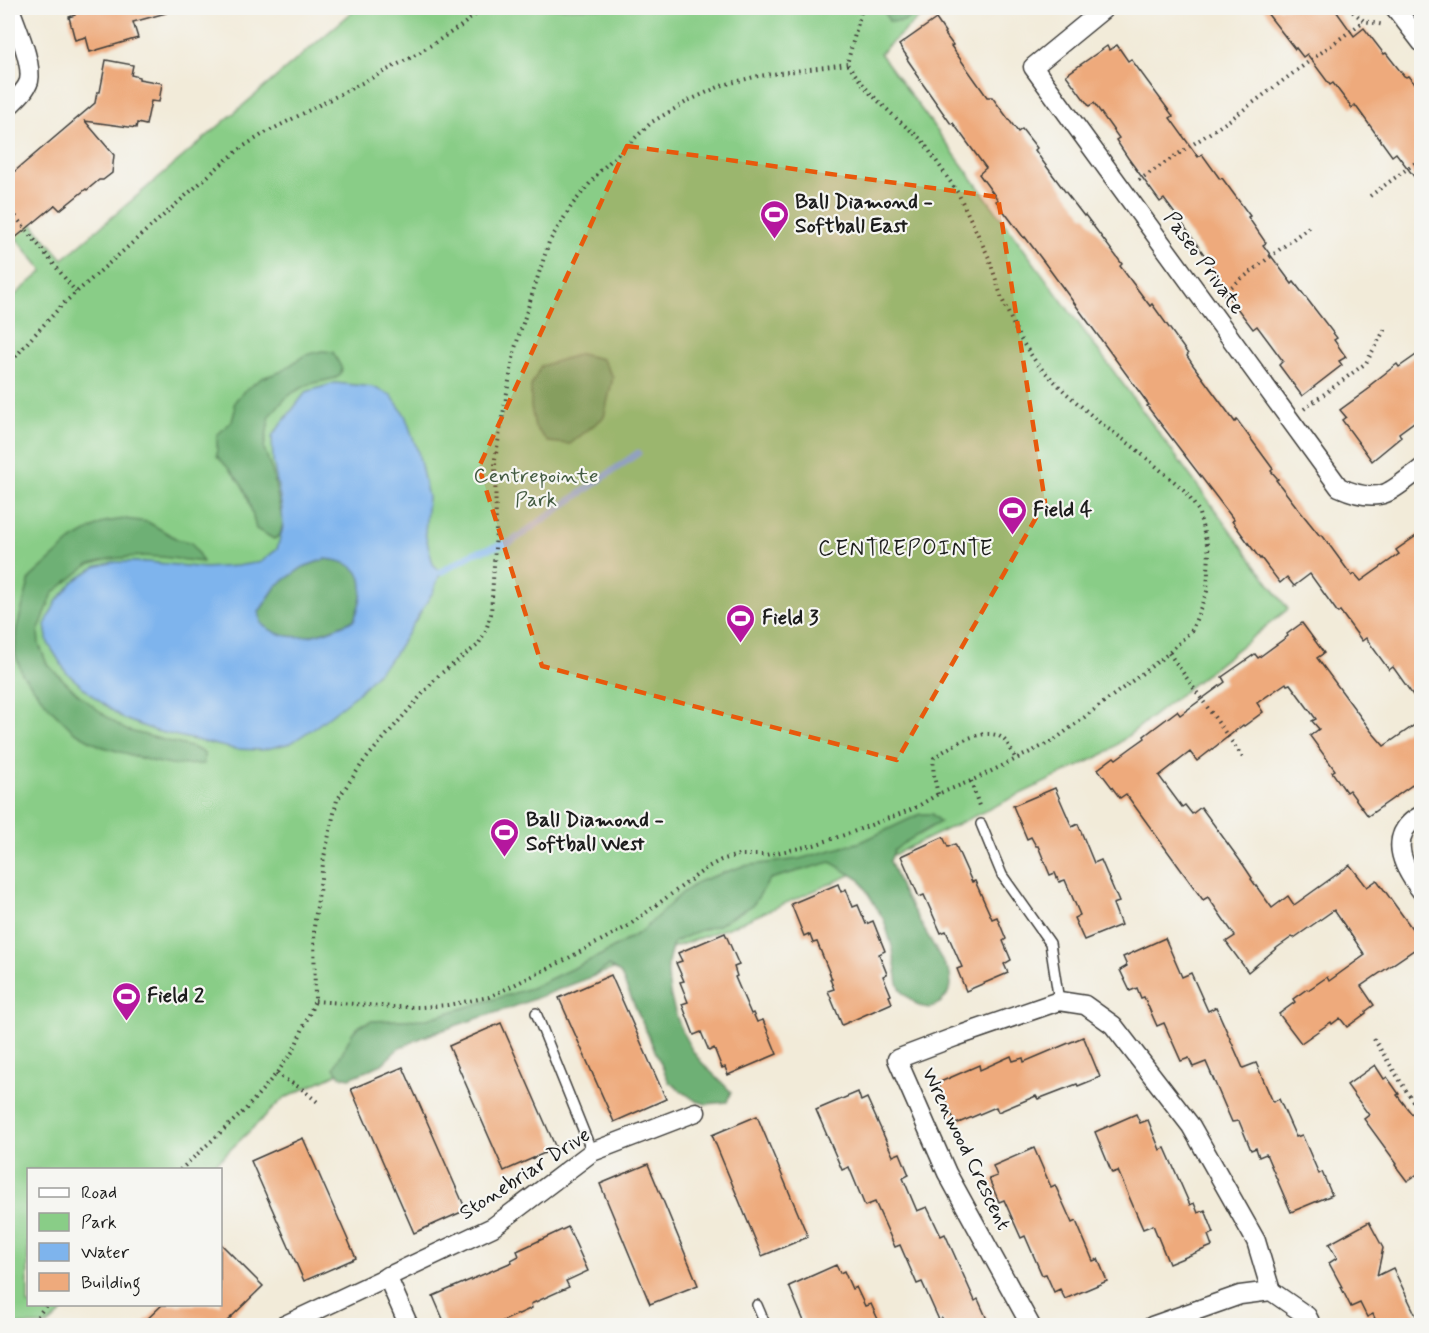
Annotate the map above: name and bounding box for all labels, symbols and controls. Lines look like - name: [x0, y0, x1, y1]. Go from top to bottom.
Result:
- place label: Ball Diamond - Softball East: [795, 188, 933, 240]
- sports icon: Ball Diamond - Softball East: [758, 198, 790, 240]
- street label: Paseo Private: [1157, 206, 1251, 320]
- park label: Centrepointe Park: [474, 462, 598, 514]
- sports icon: Field 4: [996, 494, 1028, 536]
- place label: Field 4: [1033, 496, 1093, 524]
- district label: CENTREPOINTE: [818, 535, 994, 563]
- sports icon: Field 3: [725, 602, 757, 644]
- place label: Field 3: [762, 604, 819, 632]
- place label: Ball Diamond - Softball West: [526, 806, 664, 858]
- sports icon: Ball Diamond - Softball West: [489, 816, 521, 858]
- sports icon: Field 2: [110, 980, 142, 1022]
- place label: Field 2: [147, 982, 205, 1010]
- street label: Wrenwood Crescent: [914, 1063, 1018, 1235]
- street label: Stonebriar Drive: [454, 1121, 596, 1227]
- legend: [27, 1168, 222, 1306]
- text: Road: [81, 1181, 117, 1205]
- text: Park: [81, 1211, 117, 1235]
- text: Water: [81, 1241, 130, 1265]
- text: Building: [81, 1271, 141, 1297]

